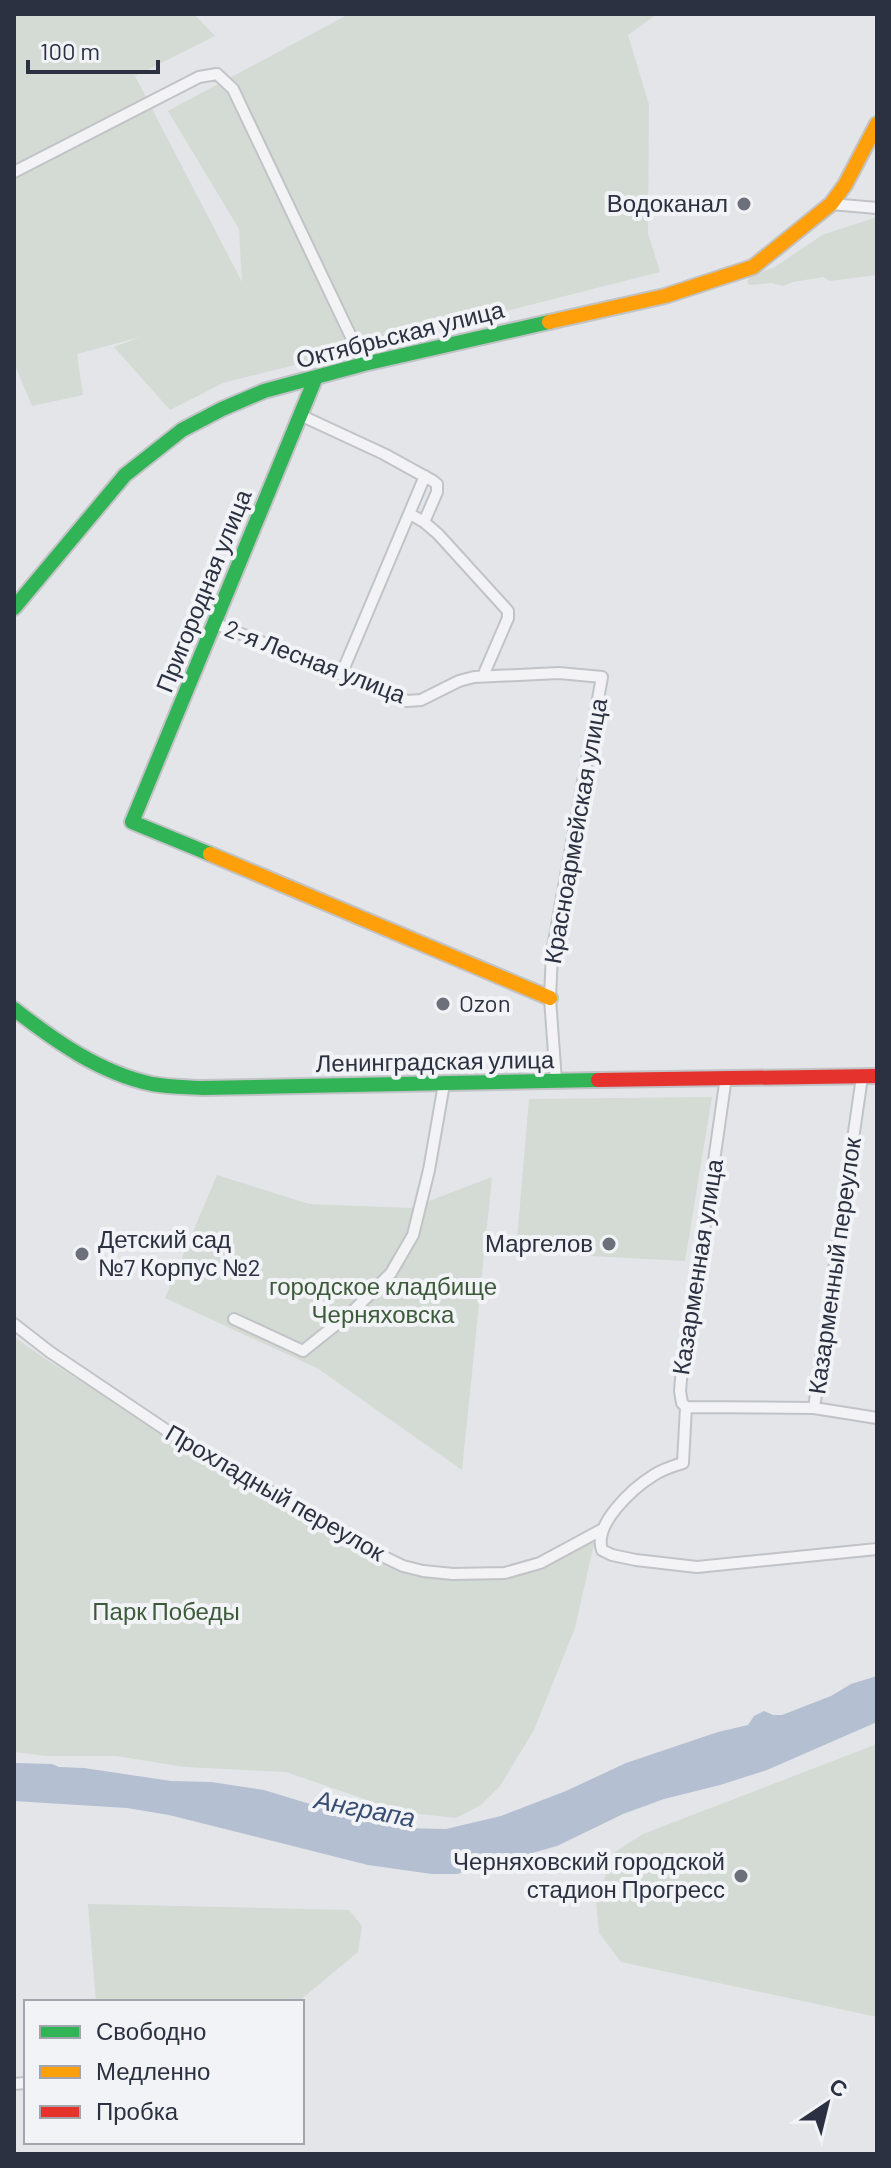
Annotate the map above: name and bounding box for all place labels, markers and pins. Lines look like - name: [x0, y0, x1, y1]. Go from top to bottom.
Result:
- place label: Водоканал: [607, 188, 728, 217]
- marker: Водоканал: [735, 195, 753, 213]
- place label: Ozon: [459, 988, 511, 1017]
- marker: Ozon: [434, 995, 452, 1013]
- place label: Детский сад №7 Корпус №2: [98, 1224, 261, 1281]
- place label: Маргелов: [485, 1228, 593, 1257]
- marker: Маргелов: [600, 1235, 618, 1253]
- marker: Детский сад №7 Корпус №2: [73, 1245, 91, 1263]
- place label: Черняховский городской стадион Прогресс: [453, 1846, 725, 1903]
- marker: Черняховский городской стадион Прогресс: [732, 1867, 750, 1885]

